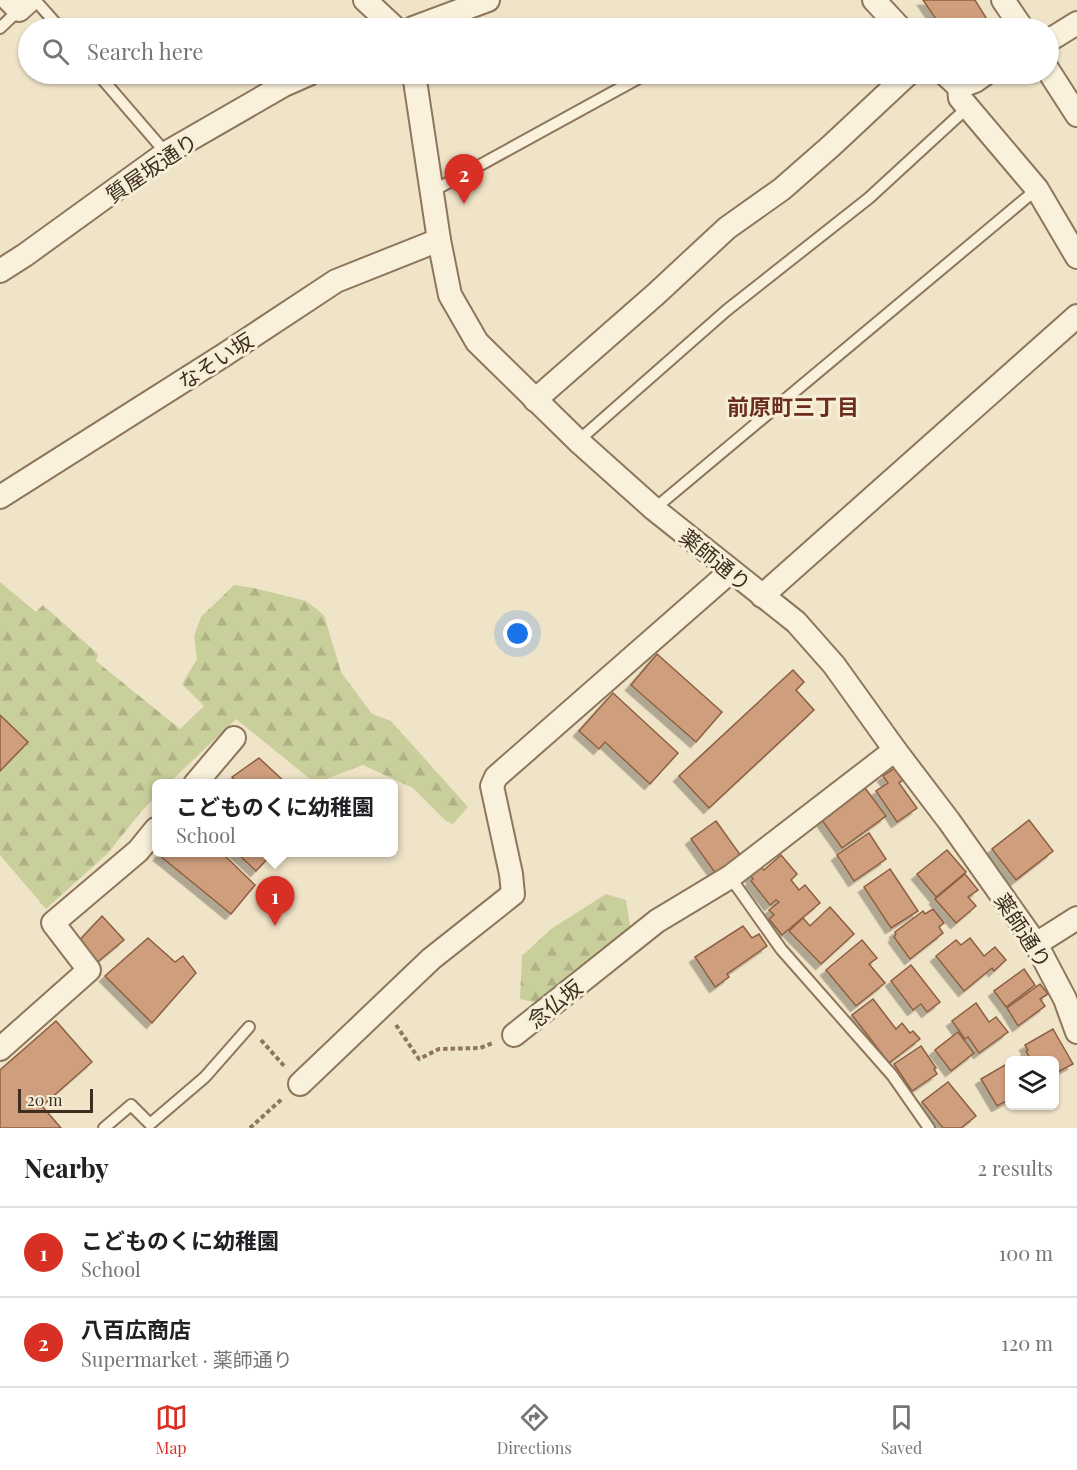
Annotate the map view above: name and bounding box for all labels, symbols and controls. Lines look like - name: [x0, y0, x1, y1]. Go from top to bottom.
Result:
- search box: [18, 18, 1059, 84]
- icon: search: [39, 35, 72, 68]
- text: Search here: [87, 36, 203, 66]
- street label: 質屋坂通り: [100, 126, 202, 208]
- pin: 2: [444, 154, 484, 204]
- street label: なそい坂: [172, 325, 258, 395]
- district label: 前原町三丁目: [727, 391, 859, 421]
- street label: 薬師通り: [675, 522, 757, 596]
- your location: [503, 619, 532, 648]
- popup: [152, 779, 398, 857]
- text: こどものくに幼稚園: [176, 791, 374, 821]
- text: School: [176, 821, 236, 848]
- pin: 1: [256, 876, 294, 926]
- street label: 薬師通り: [989, 887, 1059, 973]
- street label: 念仏坂: [521, 972, 587, 1034]
- map controls: [1005, 1056, 1059, 1110]
- button: layers: [1005, 1056, 1059, 1110]
- scale bar: [18, 1086, 93, 1114]
- text: 20 m: [27, 1089, 62, 1110]
- text: Nearby: [24, 1150, 109, 1185]
- text: 2 results: [978, 1154, 1053, 1181]
- text: こどものくに幼稚園: [81, 1225, 279, 1255]
- text: 1: [40, 1239, 47, 1266]
- text: 100 m: [999, 1239, 1053, 1266]
- text: School: [81, 1255, 141, 1282]
- text: 八百広商店: [81, 1314, 191, 1344]
- text: 2: [38, 1329, 49, 1356]
- text: 120 m: [1001, 1329, 1053, 1356]
- text: Supermarket · 薬師通り: [81, 1345, 293, 1372]
- tab: Map: [155, 1401, 188, 1458]
- tab: Directions: [497, 1401, 572, 1458]
- tab: Saved: [881, 1401, 922, 1458]

